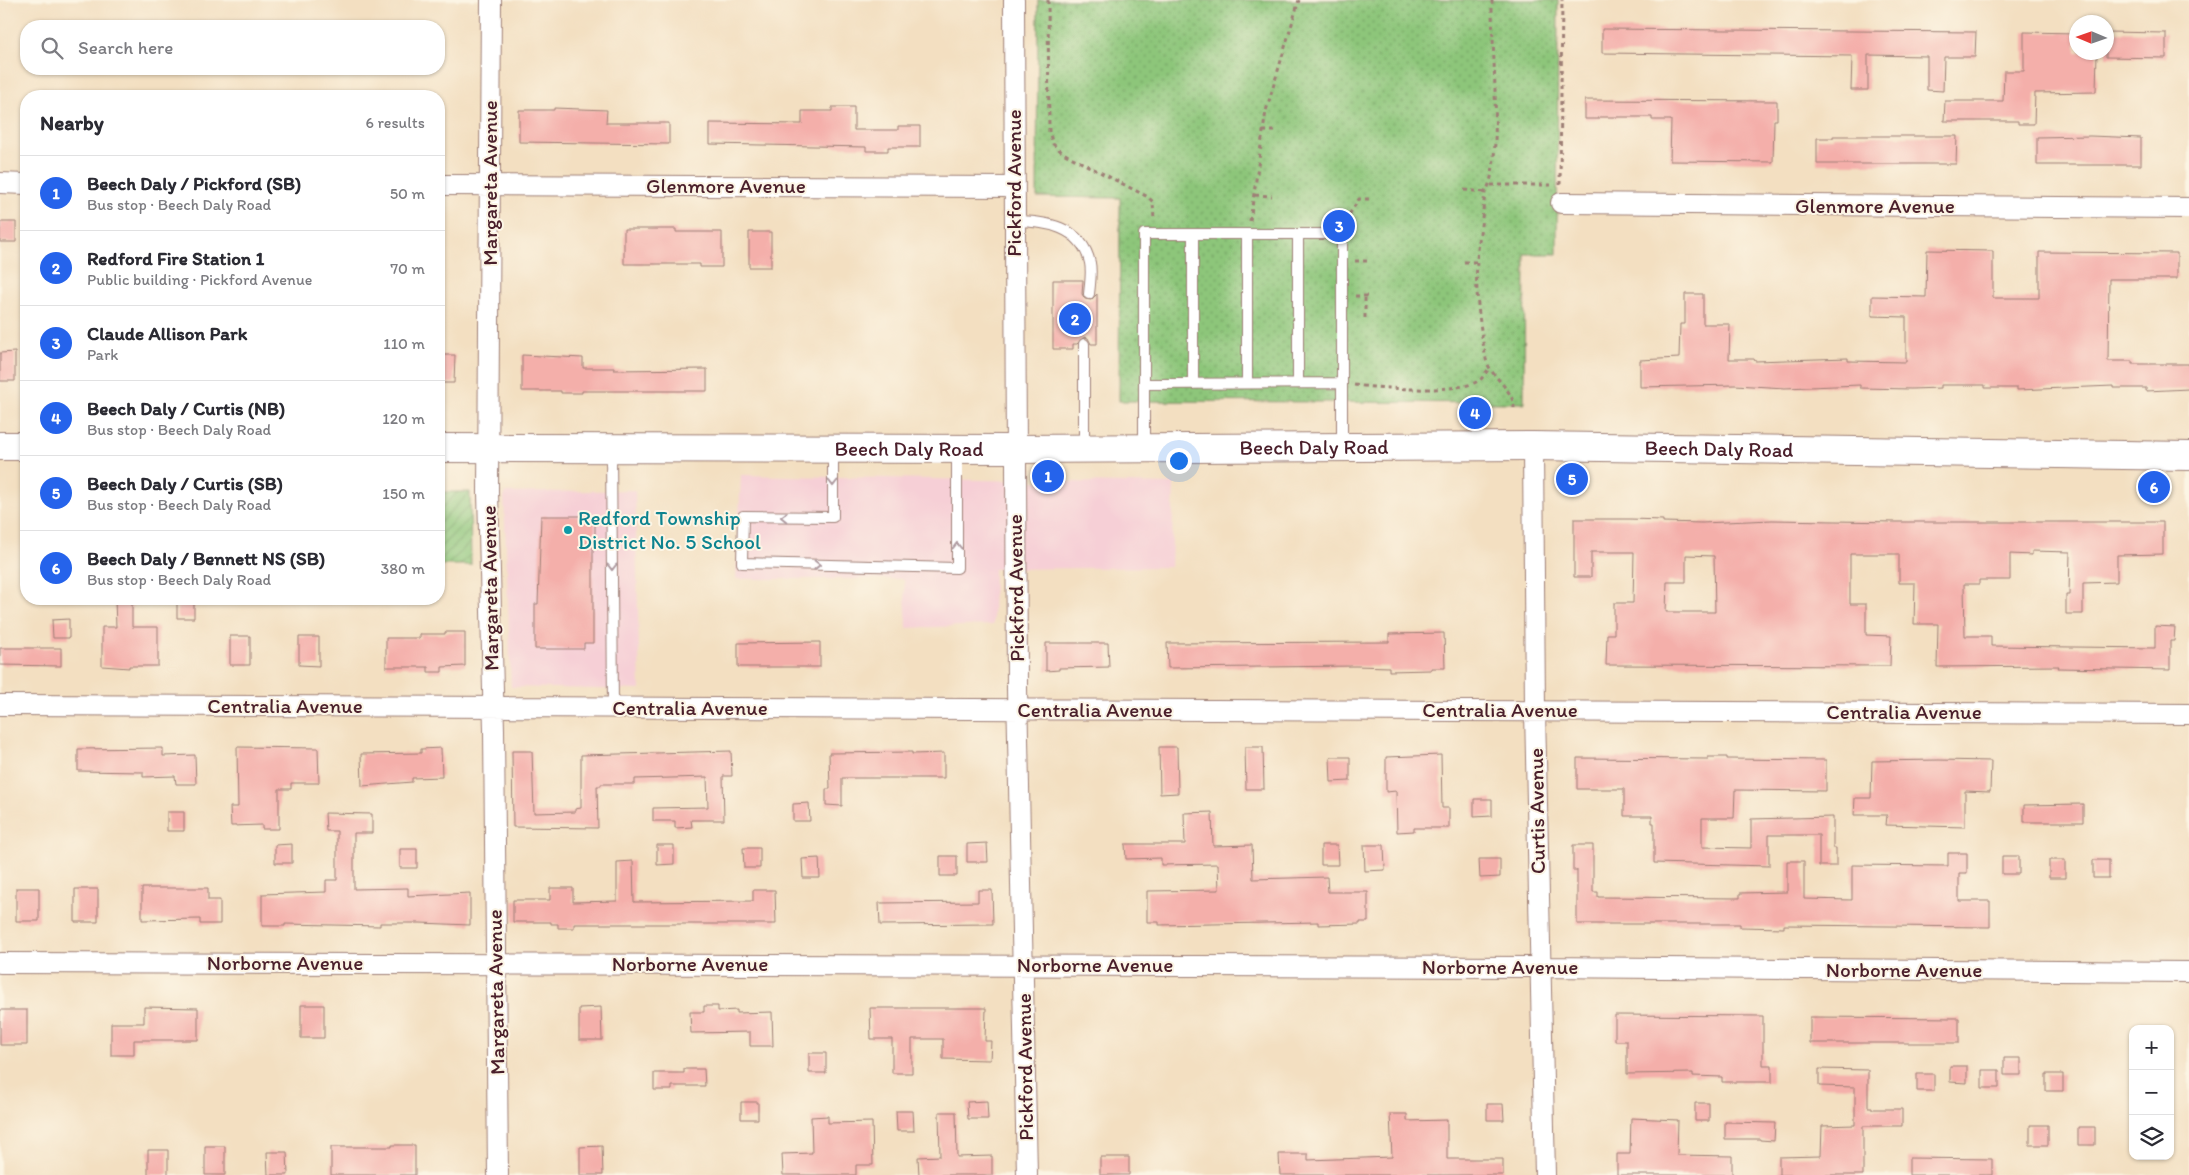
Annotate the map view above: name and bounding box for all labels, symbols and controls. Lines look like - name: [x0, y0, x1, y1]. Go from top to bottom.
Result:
- north arrow: [2069, 15, 2114, 60]
- search box: [20, 20, 445, 75]
- icon: search: [38, 34, 66, 62]
- text: Search here: [78, 36, 173, 59]
- street label: Margareta Avenue: [477, 100, 502, 266]
- street label: Pickford Avenue: [1001, 109, 1026, 257]
- text: Nearby: [40, 110, 104, 135]
- text: 6 results: [365, 113, 425, 132]
- text: Beech Daly / Pickford (SB): [87, 172, 301, 195]
- street label: Glenmore Avenue: [646, 173, 806, 198]
- text: 1: [52, 184, 60, 203]
- text: 50 m: [390, 184, 425, 203]
- street label: Glenmore Avenue: [1795, 193, 1955, 218]
- text: Bus stop · Beech Daly Road: [87, 195, 271, 214]
- pin: 3: [1323, 207, 1355, 245]
- text: Redford Fire Station 1: [87, 247, 264, 270]
- text: 2: [52, 259, 60, 278]
- text: 70 m: [390, 259, 425, 278]
- text: Public building · Pickford Avenue: [87, 270, 312, 289]
- pin: 2: [1059, 300, 1091, 338]
- text: Claude Allison Park: [87, 322, 247, 345]
- text: 3: [52, 334, 60, 353]
- text: 110 m: [383, 334, 425, 353]
- text: Park: [87, 345, 118, 364]
- pin: 4: [1459, 394, 1491, 432]
- text: Beech Daly / Curtis (NB): [87, 397, 285, 420]
- text: 4: [51, 409, 61, 428]
- text: 120 m: [382, 409, 425, 428]
- text: Bus stop · Beech Daly Road: [87, 420, 271, 439]
- street label: Beech Daly Road: [1239, 434, 1389, 460]
- street label: Beech Daly Road: [1644, 435, 1794, 462]
- street label: Beech Daly Road: [834, 436, 984, 461]
- your location: [1166, 448, 1192, 474]
- pin: 1: [1032, 457, 1064, 495]
- pin: 5: [1556, 460, 1588, 498]
- pin: 6: [2138, 468, 2170, 506]
- text: Beech Daly / Curtis (SB): [87, 472, 283, 495]
- one-way arrow: [828, 480, 838, 487]
- text: 5: [52, 484, 60, 503]
- text: 150 m: [382, 484, 425, 503]
- text: Bus stop · Beech Daly Road: [87, 495, 271, 514]
- street label: Margareta Avenue: [476, 505, 503, 671]
- place label: Redford Township District No. 5 School: [578, 505, 761, 554]
- one-way arrow: [780, 512, 788, 522]
- street label: Pickford Avenue: [1002, 514, 1029, 662]
- marker: Redford Township District No. 5 School: [562, 524, 574, 536]
- one-way arrow: [952, 541, 962, 549]
- text: Beech Daly / Bennett NS (SB): [87, 547, 325, 570]
- text: 6: [52, 559, 60, 578]
- text: 380 m: [381, 559, 425, 578]
- one-way arrow: [813, 560, 821, 570]
- one-way arrow: [607, 563, 617, 571]
- text: Bus stop · Beech Daly Road: [87, 570, 271, 589]
- street label: Centralia Avenue: [207, 693, 363, 718]
- street label: Centralia Avenue: [612, 695, 768, 720]
- street label: Centralia Avenue: [1017, 697, 1173, 722]
- street label: Centralia Avenue: [1422, 697, 1578, 722]
- street label: Centralia Avenue: [1826, 699, 1982, 724]
- street label: Curtis Avenue: [1523, 748, 1550, 874]
- street label: Margareta Avenue: [482, 909, 509, 1075]
- street label: Norborne Avenue: [207, 950, 363, 975]
- street label: Norborne Avenue: [612, 951, 768, 976]
- street label: Norborne Avenue: [1017, 952, 1173, 977]
- street label: Norborne Avenue: [1422, 954, 1578, 979]
- street label: Norborne Avenue: [1826, 957, 1982, 982]
- street label: Pickford Avenue: [1011, 993, 1038, 1141]
- map controls: [2129, 1025, 2174, 1160]
- button: +: [2129, 1025, 2174, 1070]
- button: −: [2129, 1070, 2174, 1115]
- button: layers: [2129, 1115, 2174, 1160]

